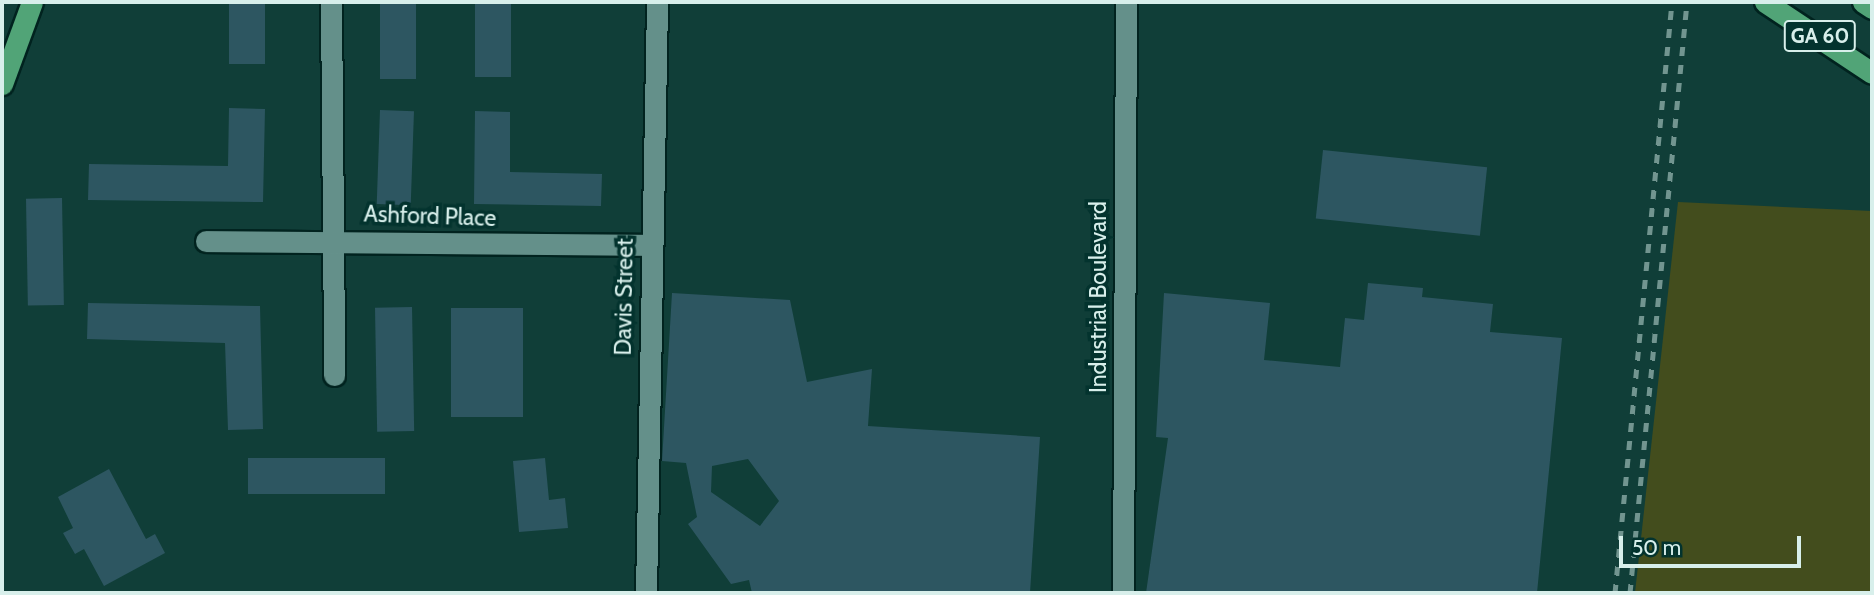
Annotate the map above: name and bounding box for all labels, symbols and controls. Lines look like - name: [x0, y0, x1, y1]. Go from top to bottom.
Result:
- road number: GA 60: [1783, 19, 1857, 54]
- street label: Ashford Place: [363, 200, 497, 232]
- street label: Industrial Boulevard: [1084, 201, 1112, 393]
- street label: Davis Street: [609, 238, 639, 356]
- scale bar: [1622, 522, 1804, 566]
- text: 50 m: [1632, 535, 1681, 560]

